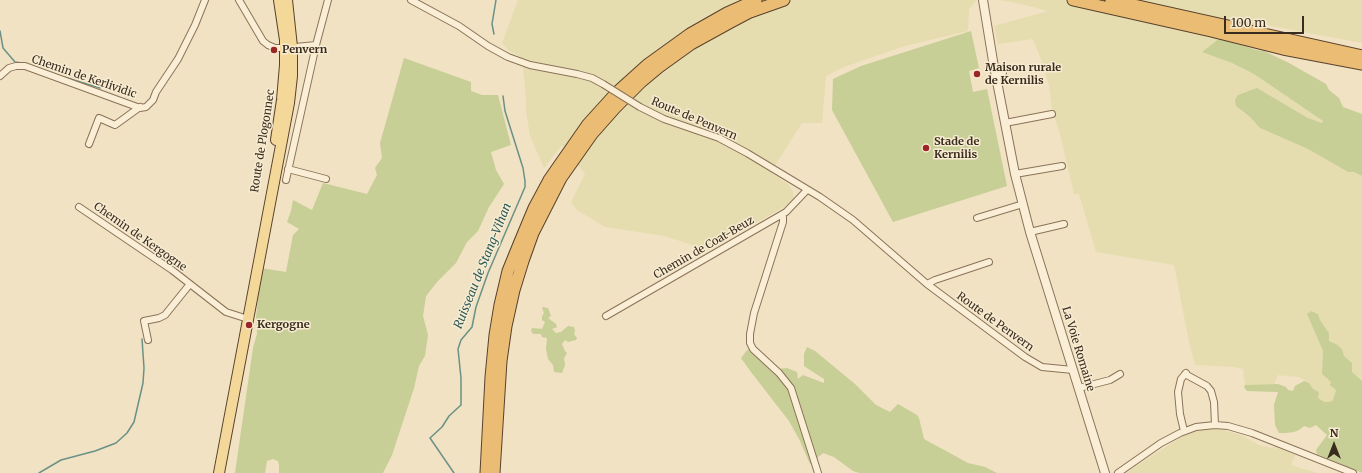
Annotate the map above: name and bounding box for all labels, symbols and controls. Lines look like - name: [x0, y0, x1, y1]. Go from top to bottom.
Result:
- scale bar: [1226, 8, 1306, 34]
- text: 100 m: [1231, 15, 1266, 30]
- place label: Penvern: [282, 43, 327, 57]
- marker: Penvern: [269, 45, 279, 55]
- street label: Chemin de Kerlividic: [30, 53, 138, 101]
- place label: Maison rurale de Kernilis: [985, 61, 1061, 87]
- marker: Maison rurale de Kernilis: [972, 69, 982, 79]
- street label: Route de Plogonnec: [248, 89, 278, 193]
- street label: Route de Penvern: [649, 95, 739, 143]
- place label: Stade de Kernilis: [934, 135, 979, 161]
- marker: Stade de Kernilis: [921, 143, 931, 153]
- street label: Chemin de Kergogne: [91, 200, 189, 274]
- water label: Ruisseau de Stang-Vihan: [451, 201, 515, 331]
- street label: Chemin de Coat-Beuz: [652, 214, 756, 282]
- street label: Route de Penvern: [954, 290, 1036, 354]
- street label: La Voie Romaine: [1059, 305, 1097, 393]
- place label: Kergogne: [257, 318, 310, 332]
- marker: Kergogne: [244, 320, 254, 330]
- north arrow: [1314, 425, 1354, 465]
- text: N: [1330, 426, 1338, 440]

